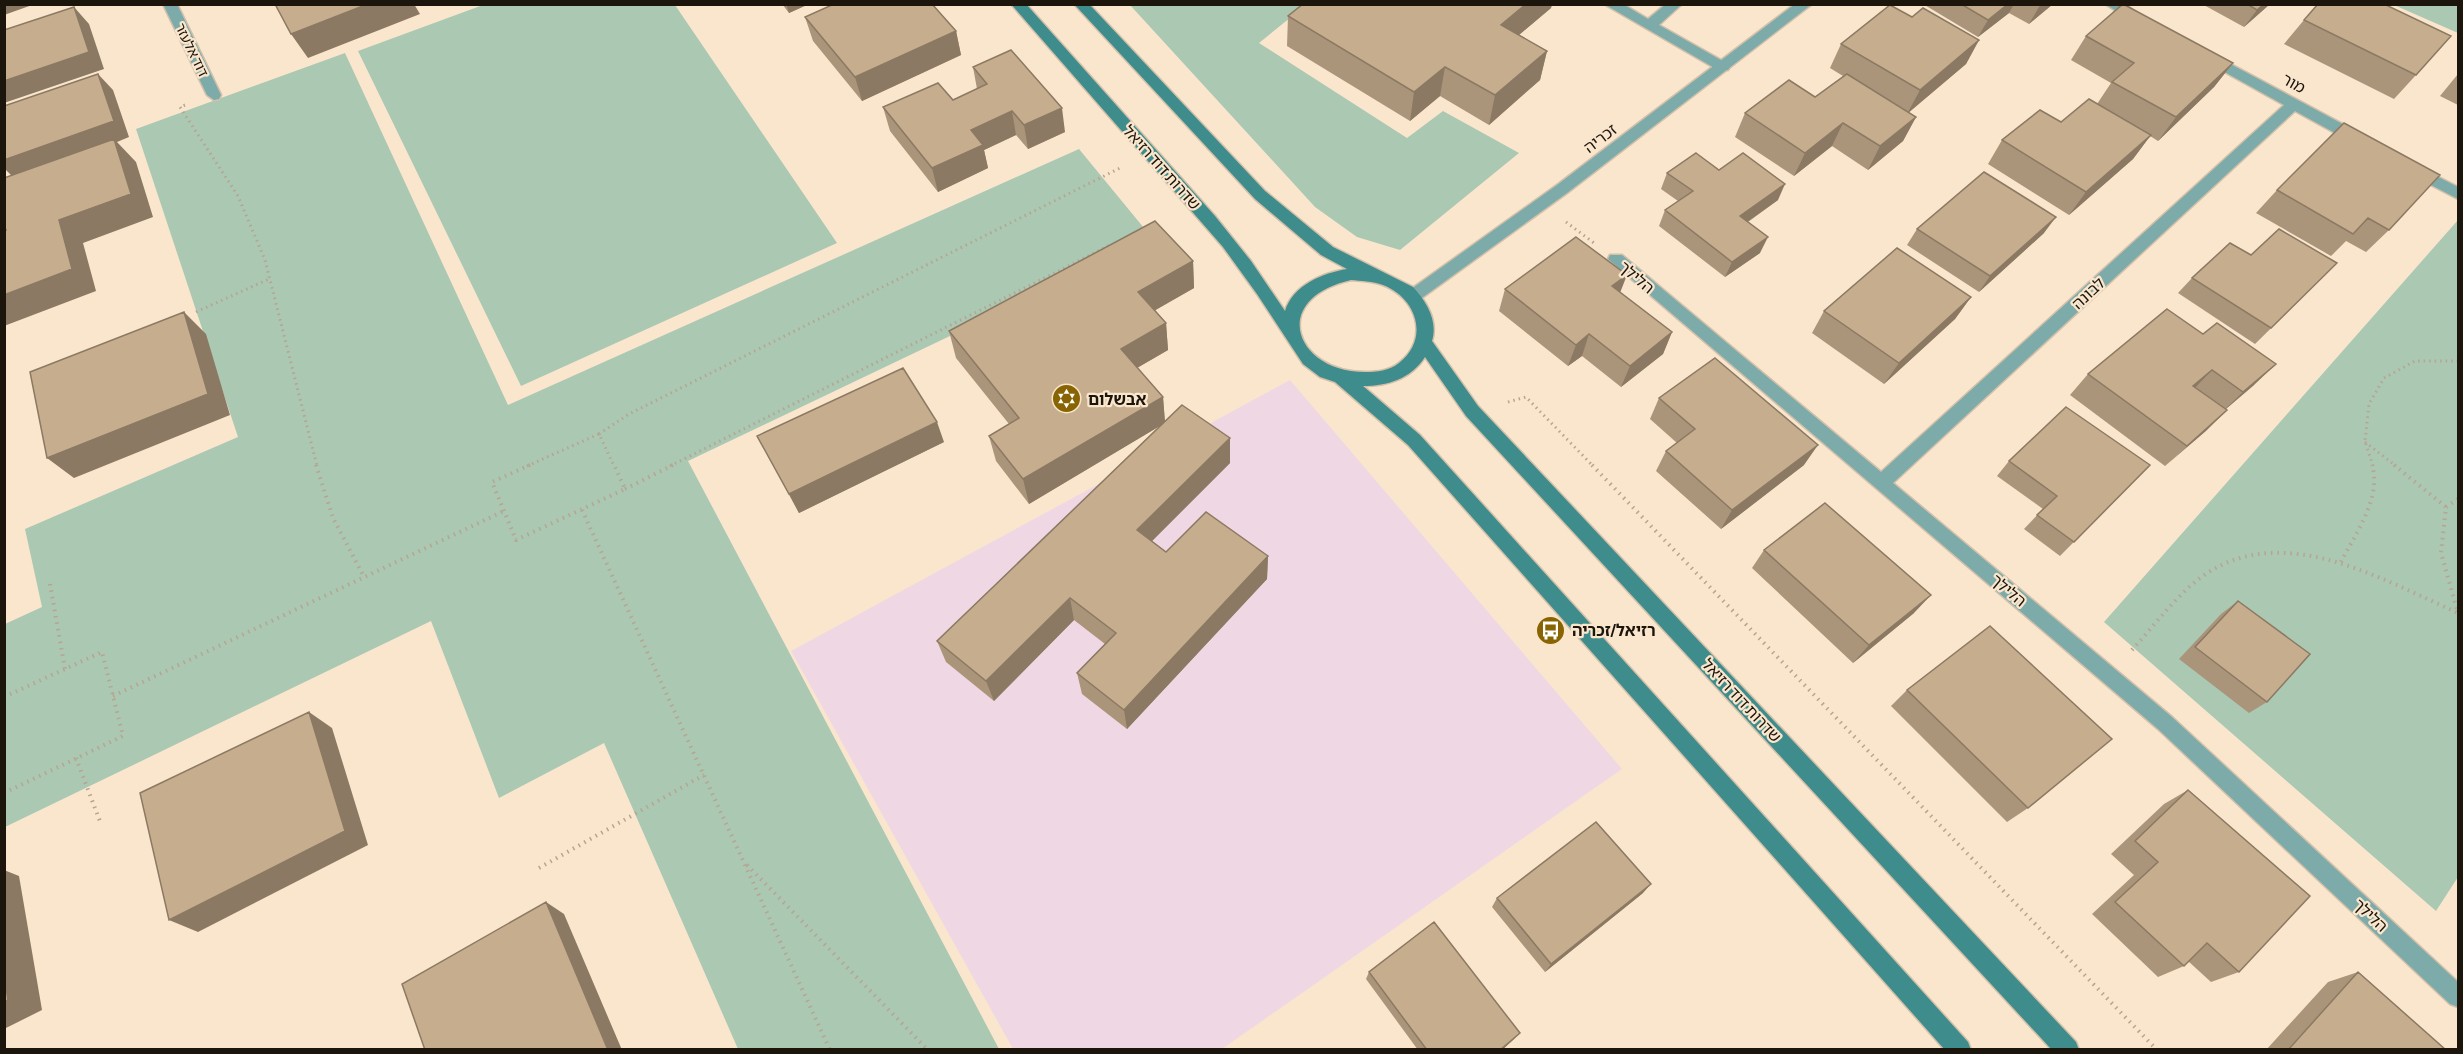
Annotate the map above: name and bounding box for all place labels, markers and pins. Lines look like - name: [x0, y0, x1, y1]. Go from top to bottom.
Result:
- synagogue icon: אבשלום: [1051, 383, 1083, 415]
- place label: אבשלום: [1088, 390, 1146, 408]
- bus stop icon: רזיאל/זכריה: [1535, 614, 1567, 646]
- place label: רזיאל/זכריה: [1572, 621, 1656, 639]

